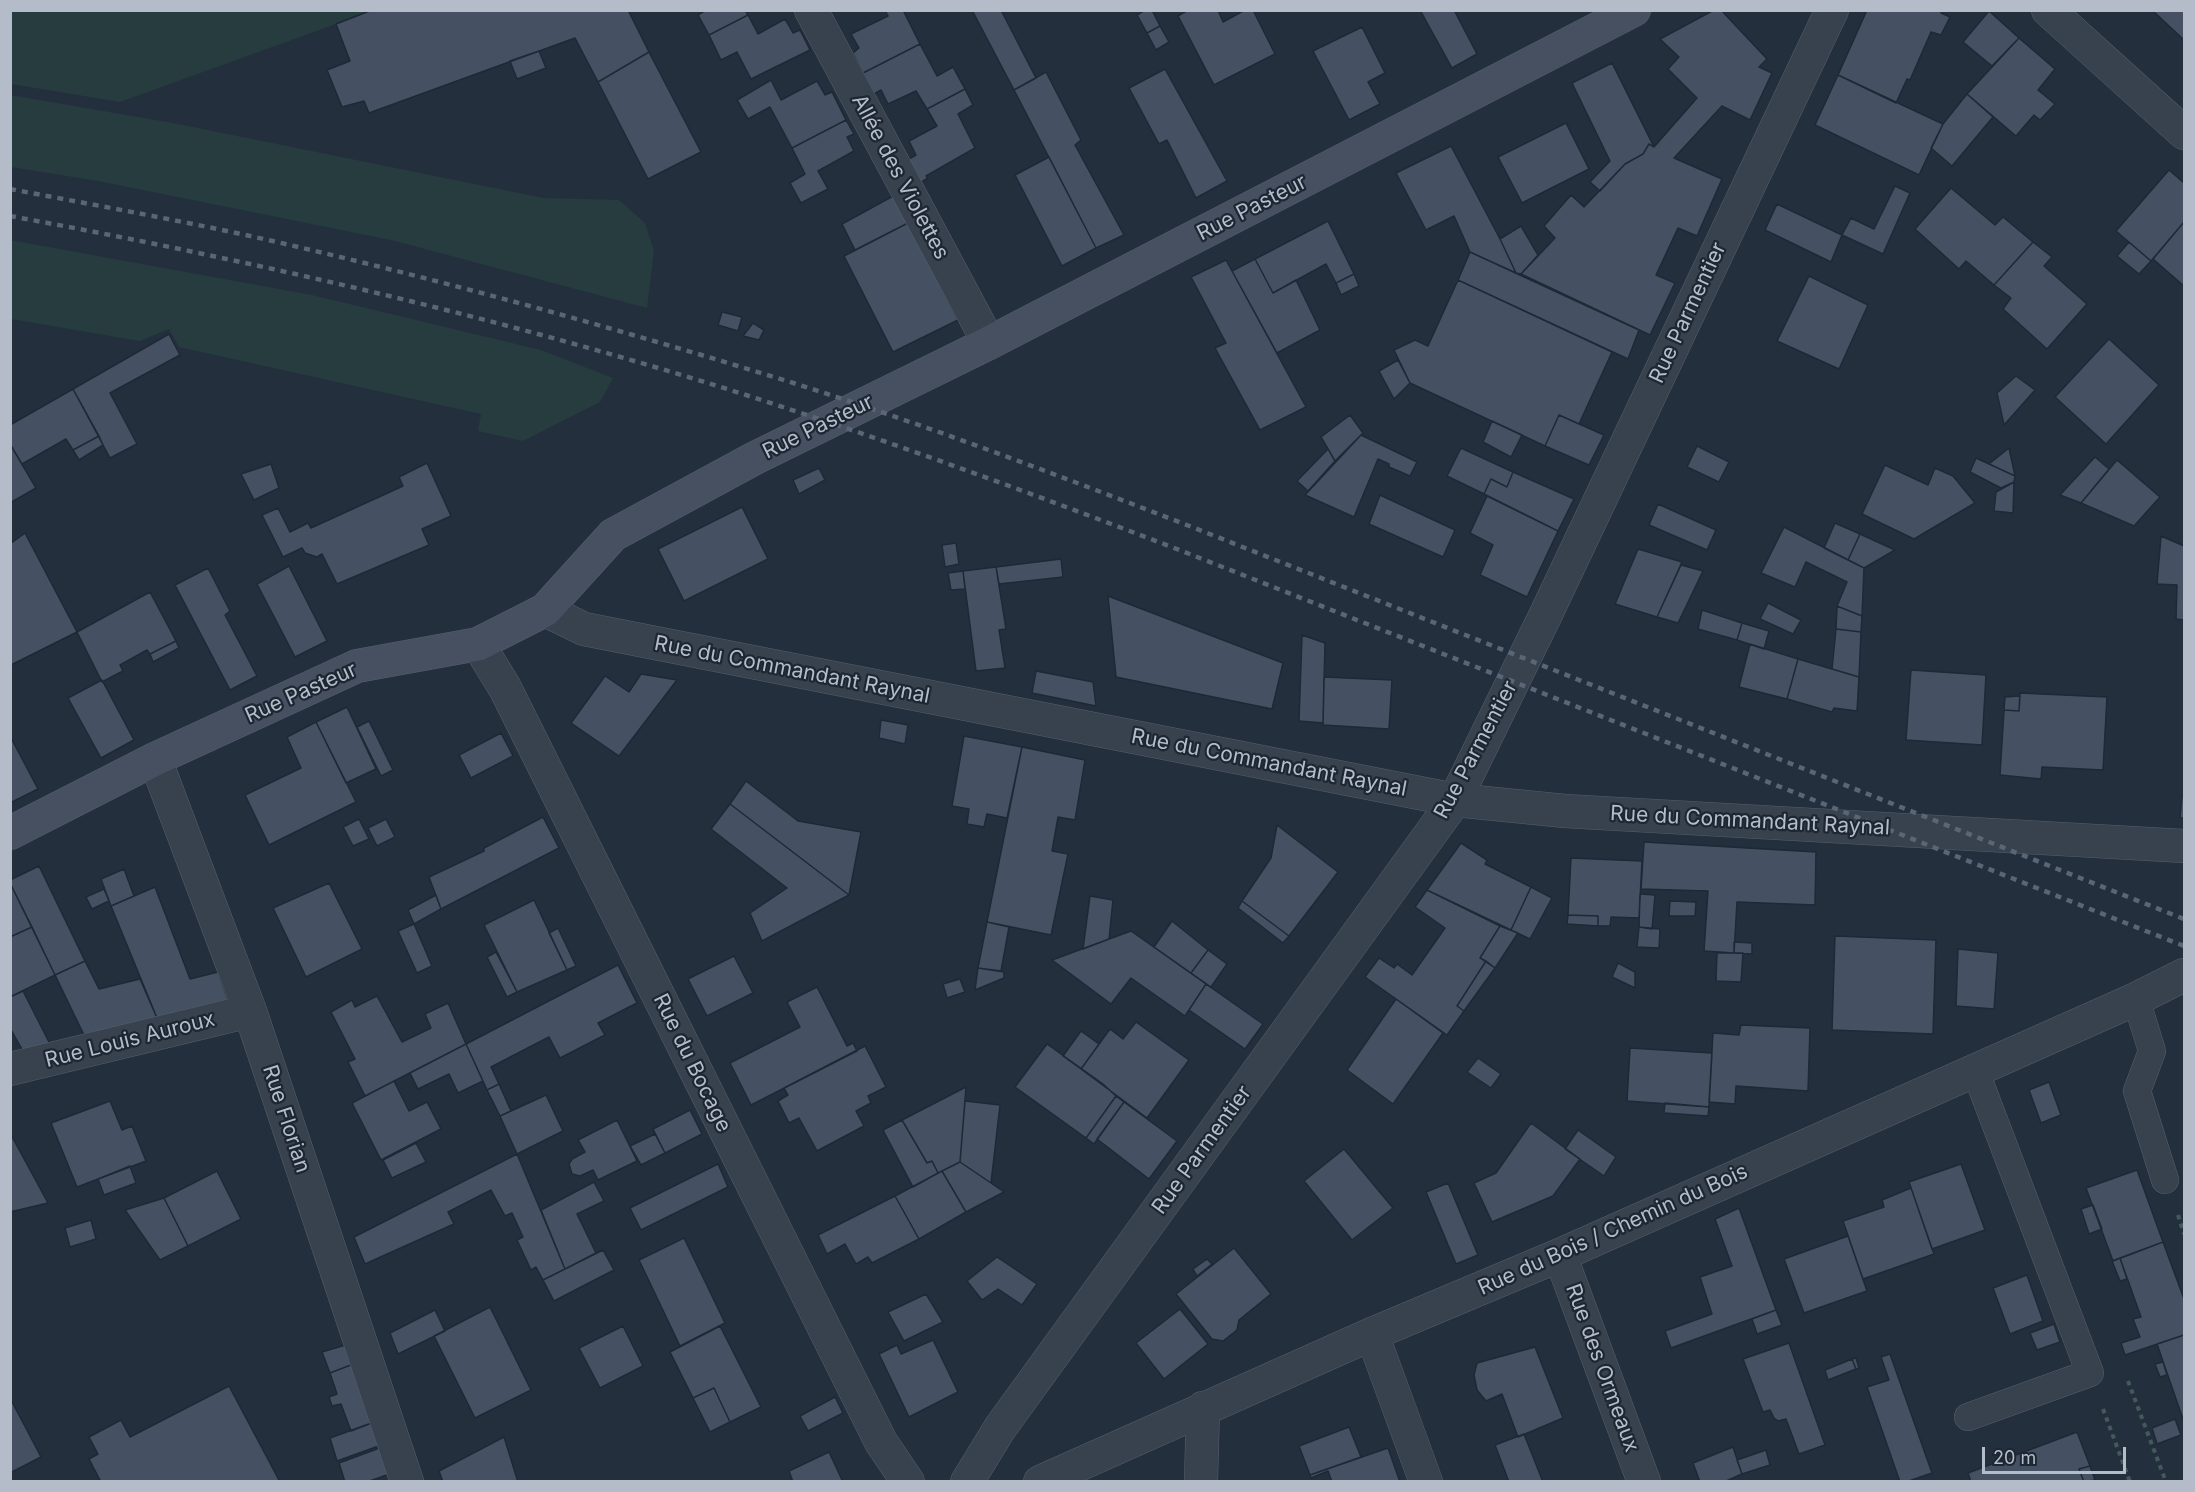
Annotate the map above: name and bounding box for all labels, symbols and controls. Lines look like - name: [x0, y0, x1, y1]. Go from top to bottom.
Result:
- street label: Allée des Violettes: [846, 90, 954, 264]
- street label: Rue Pasteur: [1193, 170, 1311, 246]
- street label: Rue Parmentier: [1644, 238, 1732, 388]
- street label: Rue Pasteur: [759, 389, 877, 465]
- street label: Rue du Commandant Raynal: [652, 631, 932, 709]
- street label: Rue Pasteur: [241, 657, 361, 729]
- street label: Rue Parmentier: [1429, 677, 1523, 823]
- street label: Rue du Commandant Raynal: [1129, 724, 1409, 802]
- street label: Rue du Commandant Raynal: [1610, 801, 1890, 841]
- street label: Rue du Bocage: [648, 990, 736, 1136]
- street label: Rue Louis Auroux: [43, 1007, 217, 1073]
- street label: Rue Florian: [257, 1062, 315, 1176]
- street label: Rue Parmentier: [1147, 1081, 1257, 1219]
- street label: Rue du Bois / Chemin du Bois: [1474, 1159, 1752, 1301]
- street label: Rue des Ormeaux: [1560, 1281, 1644, 1455]
- scale bar: [1985, 1435, 2129, 1473]
- text: 20 m: [1993, 1447, 2036, 1468]

